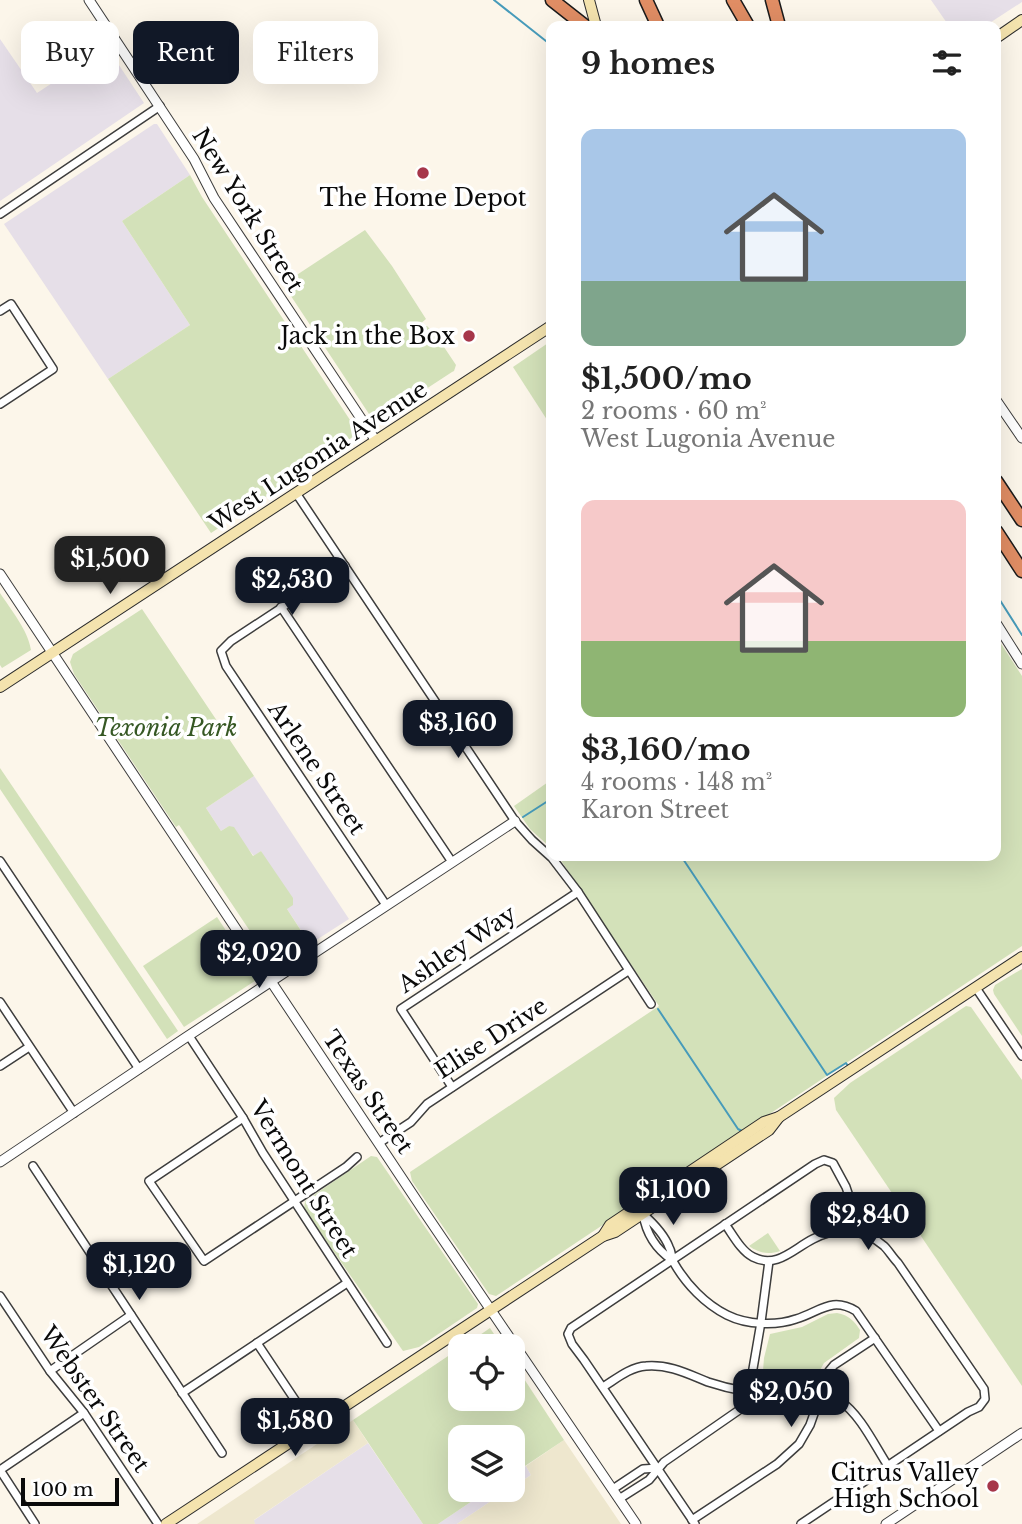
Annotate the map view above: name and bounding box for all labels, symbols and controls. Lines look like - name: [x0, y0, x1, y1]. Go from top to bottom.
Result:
- chip: Buy: [21, 21, 119, 84]
- chip: Rent: [133, 21, 239, 84]
- chip: Filters: [253, 21, 378, 84]
- icon: filters: [928, 44, 966, 82]
- text: 9 homes: [581, 45, 715, 82]
- street label: New York Street: [186, 123, 310, 297]
- marker: The Home Depot: [415, 165, 431, 181]
- icon: home: [711, 174, 837, 300]
- place label: The Home Depot: [319, 184, 527, 212]
- place label: Jack in the Box: [277, 322, 455, 350]
- marker: Jack in the Box: [461, 328, 477, 344]
- text: $1,500/mo: [581, 360, 752, 397]
- street label: West Lugonia Avenue: [203, 375, 432, 538]
- text: 2 rooms · 60 m²: [581, 397, 767, 425]
- text: West Lugonia Avenue: [581, 425, 835, 453]
- pin: $1,500: [53, 536, 167, 596]
- text: $1,500: [70, 545, 150, 573]
- icon: home: [711, 545, 837, 671]
- pin: $2,530: [235, 558, 349, 617]
- text: $2,530: [251, 566, 333, 594]
- street label: Arlene Street: [262, 695, 372, 840]
- pin: $3,160: [401, 700, 515, 760]
- text: $3,160: [419, 709, 497, 737]
- park label: Texonia Park: [95, 714, 237, 742]
- text: $3,160/mo: [581, 731, 751, 768]
- text: 4 rooms · 148 m²: [581, 768, 772, 796]
- text: Karon Street: [581, 796, 729, 824]
- street label: Ashley Way: [392, 899, 521, 999]
- pin: $2,020: [202, 930, 316, 990]
- text: $2,020: [216, 939, 302, 967]
- street label: Elise Drive: [430, 991, 552, 1085]
- street label: Texas Street: [317, 1025, 419, 1159]
- street label: Vermont Street: [244, 1094, 364, 1263]
- pin: $1,100: [616, 1168, 730, 1227]
- text: $1,100: [635, 1176, 711, 1204]
- pin: $2,840: [811, 1192, 925, 1252]
- text: $2,840: [826, 1201, 910, 1229]
- pin: $1,120: [82, 1242, 196, 1302]
- text: $1,120: [102, 1251, 176, 1279]
- street label: Webster Street: [34, 1320, 156, 1478]
- map controls: [448, 1334, 525, 1502]
- button: locate: [448, 1334, 525, 1411]
- pin: $2,050: [734, 1370, 848, 1429]
- text: $2,050: [749, 1378, 833, 1406]
- pin: $1,580: [238, 1398, 352, 1458]
- text: $1,580: [257, 1407, 333, 1435]
- button: layers: [448, 1425, 525, 1502]
- place label: Citrus Valley High School: [830, 1459, 979, 1513]
- scale bar: [21, 1475, 119, 1507]
- text: 100 m: [32, 1478, 93, 1501]
- marker: Citrus Valley High School: [985, 1478, 1001, 1494]

